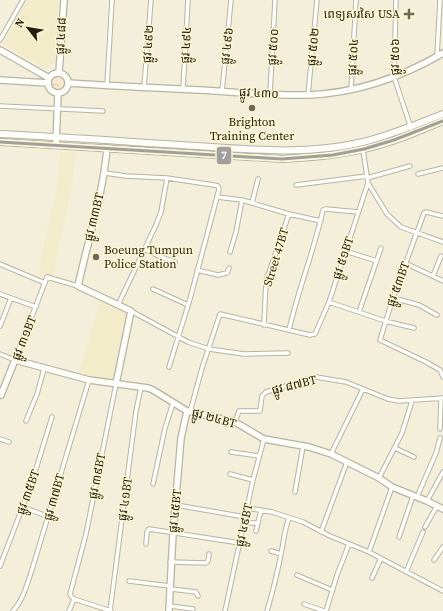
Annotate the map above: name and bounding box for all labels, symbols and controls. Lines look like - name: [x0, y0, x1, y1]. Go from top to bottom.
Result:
- place label: ពេទ្យសរសៃ USA: [324, 6, 400, 22]
- north arrow: [8, 8, 48, 48]
- marker: ពេទ្យសរសៃ USA: [403, 8, 415, 20]
- text: N: [11, 16, 28, 30]
- street label: ផ្លូវ ៤៨៨: [52, 17, 73, 55]
- street label: ផ្លូវ ៤៩២: [139, 24, 160, 64]
- street label: ផ្លូវ ៤៩៤: [177, 26, 198, 64]
- street label: ផ្លូវ ៤៩៦: [217, 27, 239, 66]
- street label: ផ្លូវ ៥០២: [303, 27, 325, 67]
- street label: ផ្លូវ ៥០០: [264, 28, 285, 66]
- street label: ផ្លូវ ៥០៤: [344, 38, 365, 76]
- street label: ផ្លូវ ៥០៦: [387, 38, 406, 76]
- street label: ផ្លូវ ៤៣០: [239, 84, 279, 105]
- marker: Brighton Training Center: [247, 103, 257, 113]
- place label: Brighton Training Center: [210, 114, 294, 144]
- line badge: 7: [216, 146, 232, 165]
- text: 7: [221, 148, 227, 163]
- street label: ផ្លូវ ៣៣BT: [80, 190, 110, 244]
- street label: Street 47BT: [260, 225, 293, 288]
- street label: ផ្លូវ ៥១BT: [329, 234, 360, 282]
- place label: Boeung Tumpun Police Station: [104, 242, 193, 272]
- marker: Boeung Tumpun Police Station: [91, 252, 101, 262]
- street label: ផ្លូវ ៥៣BT: [382, 259, 416, 310]
- street label: ផ្លូវ ៣១BT: [8, 313, 43, 364]
- street label: ផ្លូវ ៨៧BT: [270, 372, 320, 401]
- street label: ផ្លូវ ២៤BT: [189, 404, 239, 434]
- street label: ផ្លូវ ៣៩BT: [85, 451, 112, 501]
- street label: ផ្លូវ ៣៥BT: [12, 467, 46, 518]
- street label: ផ្លូវ ៣៧BT: [40, 471, 71, 523]
- street label: ផ្លូវ ៤១BT: [114, 475, 139, 522]
- street label: ផ្លូវ ៤៥BT: [165, 487, 188, 534]
- street label: ផ្លូវ ៤៩BT: [232, 501, 259, 549]

